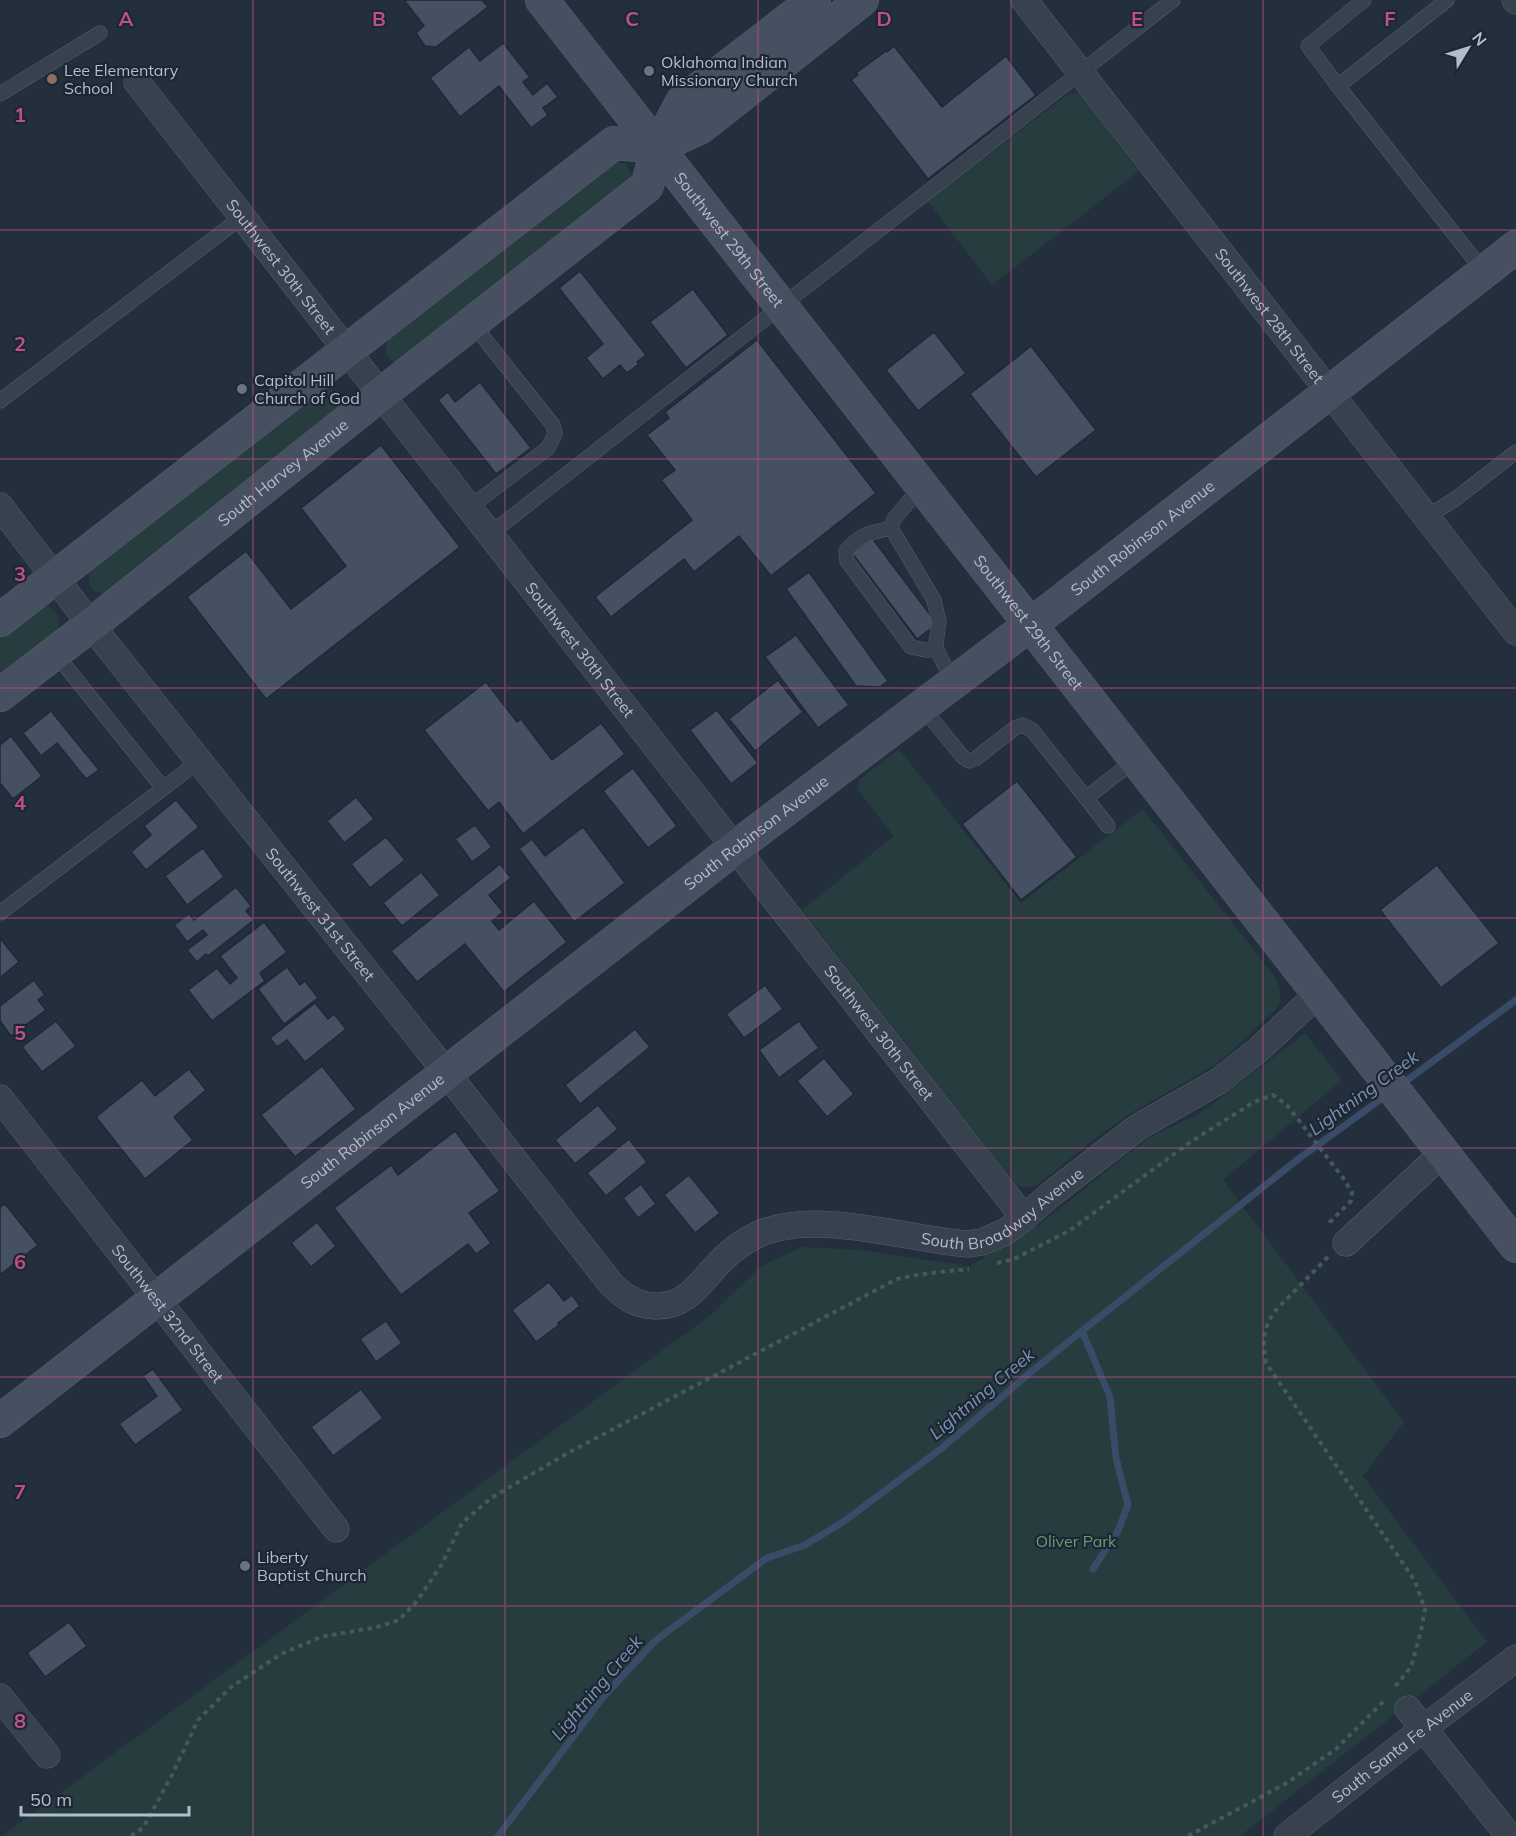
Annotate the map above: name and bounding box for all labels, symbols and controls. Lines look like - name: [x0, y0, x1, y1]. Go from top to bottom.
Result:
- text: A: [119, 6, 134, 31]
- text: B: [372, 6, 386, 31]
- text: C: [625, 6, 639, 31]
- text: D: [876, 6, 892, 31]
- text: E: [1131, 6, 1143, 31]
- text: F: [1384, 6, 1396, 31]
- north arrow: [1438, 18, 1498, 78]
- text: N: [1468, 28, 1491, 50]
- place label: Oklahoma Indian Missionary Church: [661, 52, 798, 90]
- place label: Lee Elementary School: [64, 60, 179, 98]
- marker: Oklahoma Indian Missionary Church: [642, 64, 656, 78]
- marker: Lee Elementary School: [45, 72, 59, 86]
- text: 1: [14, 102, 26, 127]
- street label: Southwest 29th Street: [670, 168, 789, 311]
- street label: Southwest 30th Street: [222, 195, 340, 338]
- street label: Southwest 28th Street: [1211, 244, 1329, 388]
- text: 2: [14, 331, 26, 356]
- place label: Capitol Hill Church of God: [254, 370, 360, 408]
- marker: Capitol Hill Church of God: [235, 382, 249, 396]
- street label: South Harvey Avenue: [214, 414, 352, 530]
- street label: South Robinson Avenue: [1066, 476, 1218, 600]
- street label: Southwest 29th Street: [969, 551, 1088, 694]
- text: 3: [14, 561, 26, 586]
- street label: Southwest 30th Street: [521, 578, 639, 721]
- street label: South Robinson Avenue: [680, 771, 832, 894]
- text: 4: [14, 790, 26, 815]
- street label: Southwest 31st Street: [262, 843, 380, 985]
- street label: Southwest 30th Street: [820, 961, 938, 1104]
- text: 5: [14, 1020, 26, 1045]
- water label: Lightning Creek: [1304, 1045, 1424, 1140]
- street label: South Robinson Avenue: [296, 1068, 448, 1193]
- street label: South Broadway Avenue: [920, 1163, 1087, 1254]
- street label: Southwest 32nd Street: [108, 1240, 228, 1387]
- text: 6: [14, 1249, 26, 1274]
- water label: Lightning Creek: [924, 1342, 1040, 1444]
- text: 7: [14, 1479, 26, 1504]
- park label: Oliver Park: [1036, 1531, 1117, 1551]
- place label: Liberty Baptist Church: [257, 1547, 367, 1585]
- marker: Liberty Baptist Church: [238, 1559, 252, 1573]
- water label: Lightning Creek: [546, 1630, 648, 1745]
- street label: South Santa Fe Avenue: [1327, 1685, 1476, 1807]
- text: 8: [14, 1708, 26, 1733]
- scale bar: [21, 1779, 189, 1817]
- text: 50 m: [30, 1788, 72, 1811]

